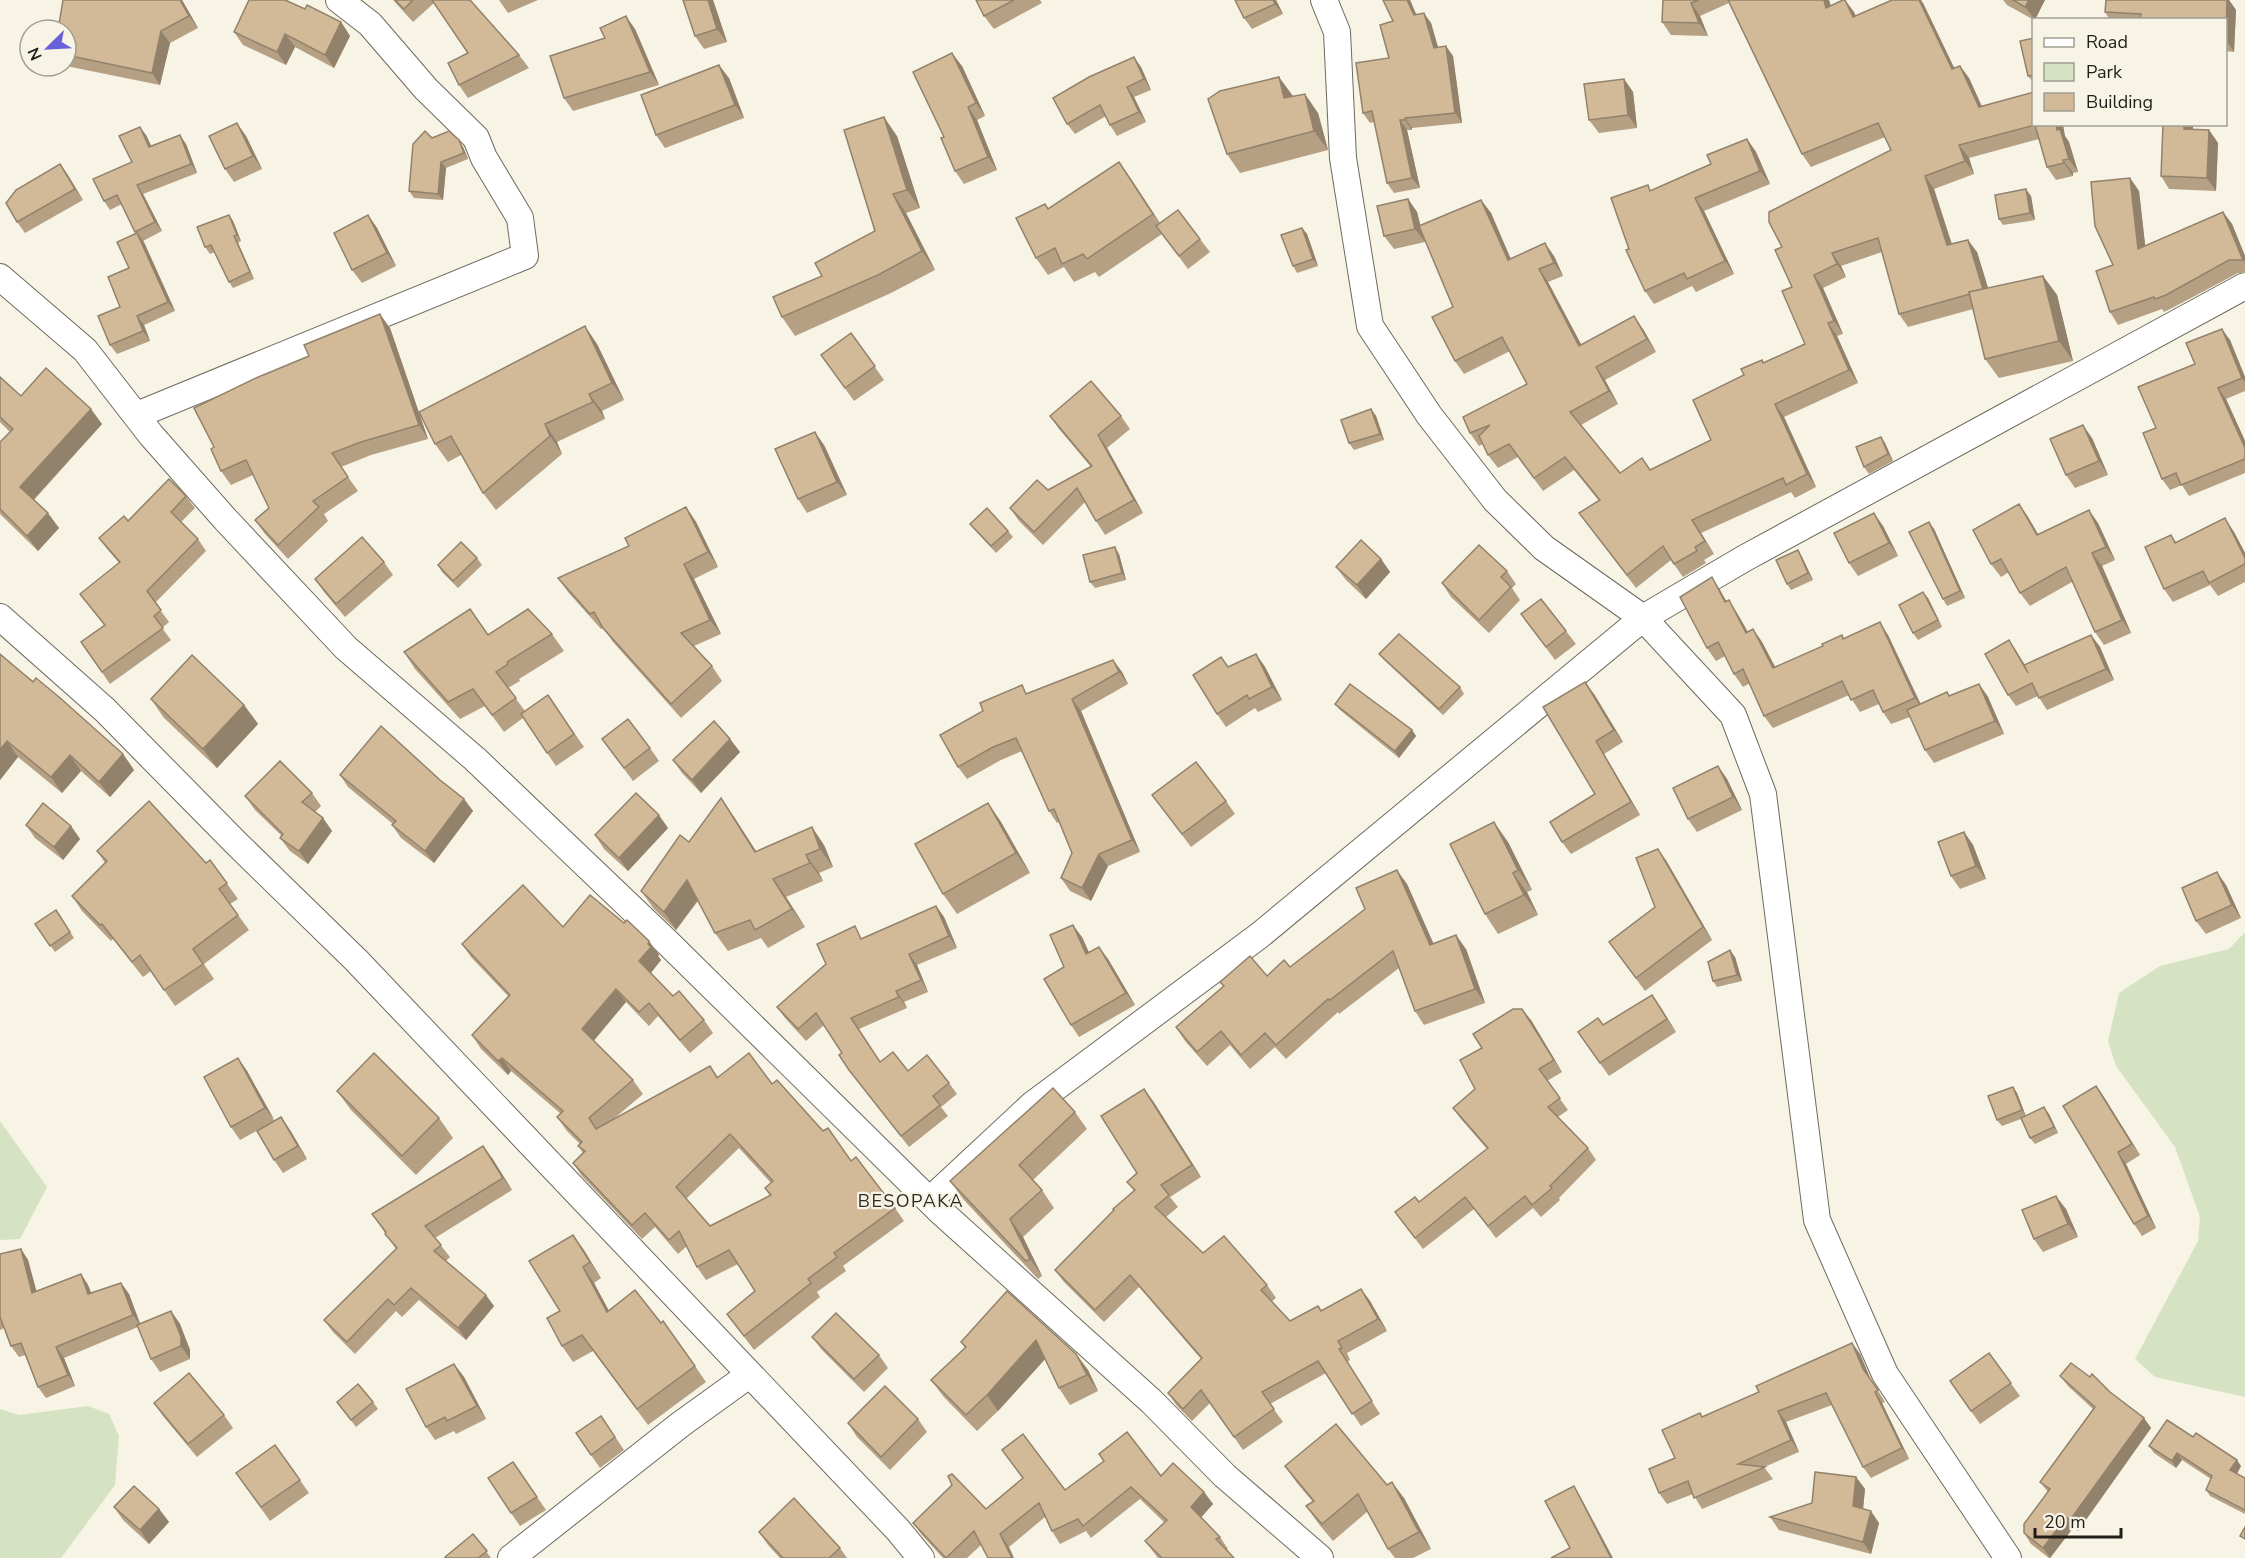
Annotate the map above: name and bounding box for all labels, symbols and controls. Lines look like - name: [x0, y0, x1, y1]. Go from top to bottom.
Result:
- north arrow: [18, 18, 78, 78]
- legend: [2032, 18, 2227, 126]
- text: Road: [2086, 30, 2128, 54]
- text: N: [23, 44, 48, 64]
- text: Park: [2086, 60, 2123, 84]
- text: Building: [2086, 90, 2153, 114]
- district label: BESOPAKA: [858, 1189, 964, 1213]
- scale bar: [2035, 1501, 2120, 1539]
- text: 20 m: [2044, 1510, 2086, 1534]

